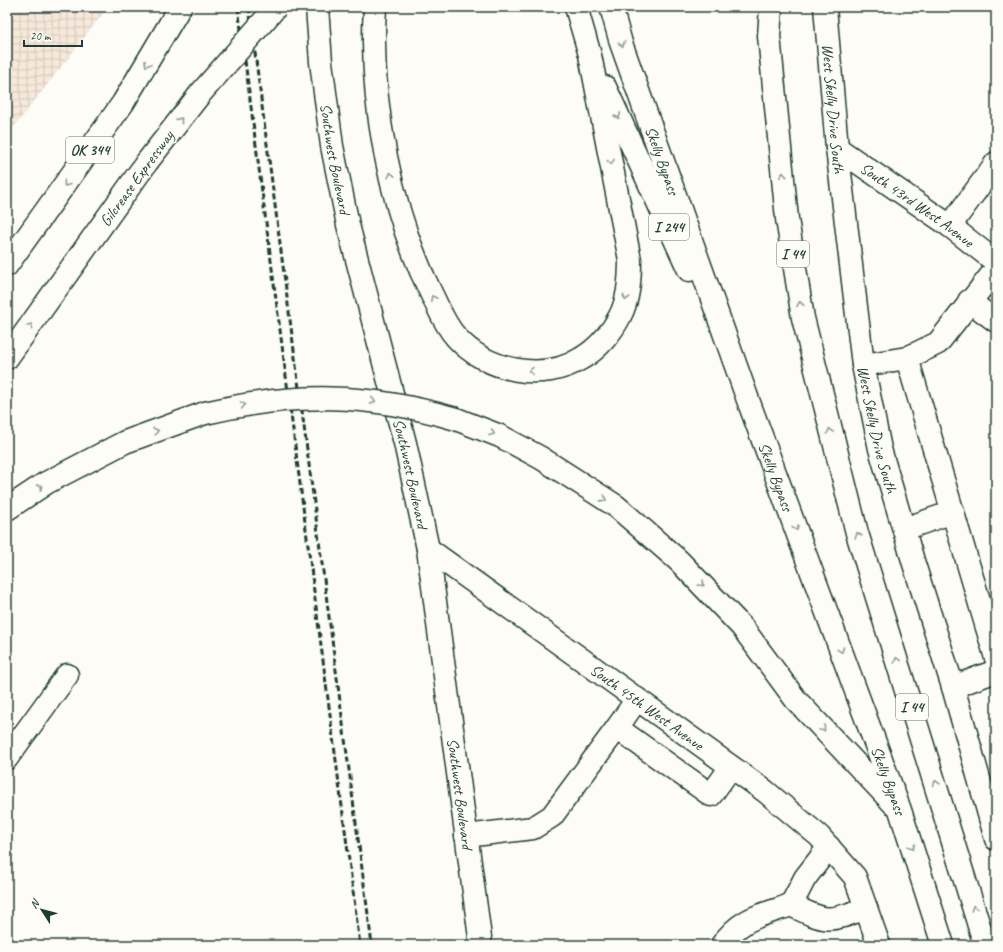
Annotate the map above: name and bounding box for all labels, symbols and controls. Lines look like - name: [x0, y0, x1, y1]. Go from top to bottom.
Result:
- scale bar: [24, 22, 82, 48]
- text: 20 m: [30, 28, 52, 44]
- one-way arrow: [617, 41, 626, 48]
- street label: West Skelly Drive South: [817, 43, 849, 176]
- one-way arrow: [144, 60, 151, 67]
- street label: Southwest Boulevard: [316, 102, 355, 219]
- one-way arrow: [613, 111, 621, 119]
- one-way arrow: [175, 117, 182, 125]
- street label: Skelly Bypass: [640, 124, 684, 199]
- street label: Gilcrease Expressway: [95, 126, 179, 230]
- road number: OK 344: [66, 137, 114, 163]
- street label: South 43rd West Avenue: [856, 158, 979, 253]
- one-way arrow: [606, 159, 614, 165]
- one-way arrow: [388, 172, 396, 178]
- one-way arrow: [778, 172, 787, 178]
- one-way arrow: [64, 179, 71, 186]
- road number: I 244: [649, 214, 689, 240]
- road number: I 44: [777, 241, 809, 267]
- one-way arrow: [430, 295, 438, 302]
- one-way arrow: [622, 295, 631, 302]
- one-way arrow: [797, 301, 805, 307]
- one-way arrow: [25, 323, 33, 330]
- street label: West Skelly Drive South: [852, 364, 902, 497]
- one-way arrow: [528, 367, 534, 375]
- one-way arrow: [370, 396, 376, 405]
- one-way arrow: [240, 401, 246, 409]
- street label: Southwest Boulevard: [388, 417, 433, 533]
- one-way arrow: [153, 427, 160, 435]
- one-way arrow: [827, 427, 835, 434]
- one-way arrow: [489, 428, 496, 436]
- street label: Skelly Bypass: [754, 440, 798, 516]
- one-way arrow: [36, 485, 43, 492]
- one-way arrow: [600, 494, 607, 502]
- one-way arrow: [791, 525, 799, 532]
- one-way arrow: [854, 532, 863, 539]
- one-way arrow: [697, 579, 705, 587]
- one-way arrow: [836, 647, 844, 654]
- one-way arrow: [893, 656, 901, 663]
- street label: South 45th West Avenue: [586, 660, 709, 756]
- road number: I 44: [896, 694, 928, 720]
- one-way arrow: [818, 724, 826, 732]
- street label: Southwest Boulevard: [442, 737, 477, 853]
- street label: Skelly Bypass: [866, 744, 910, 819]
- one-way arrow: [932, 780, 941, 787]
- one-way arrow: [907, 844, 916, 851]
- north arrow: [22, 890, 62, 930]
- text: N: [26, 895, 43, 911]
- one-way arrow: [970, 904, 979, 911]

